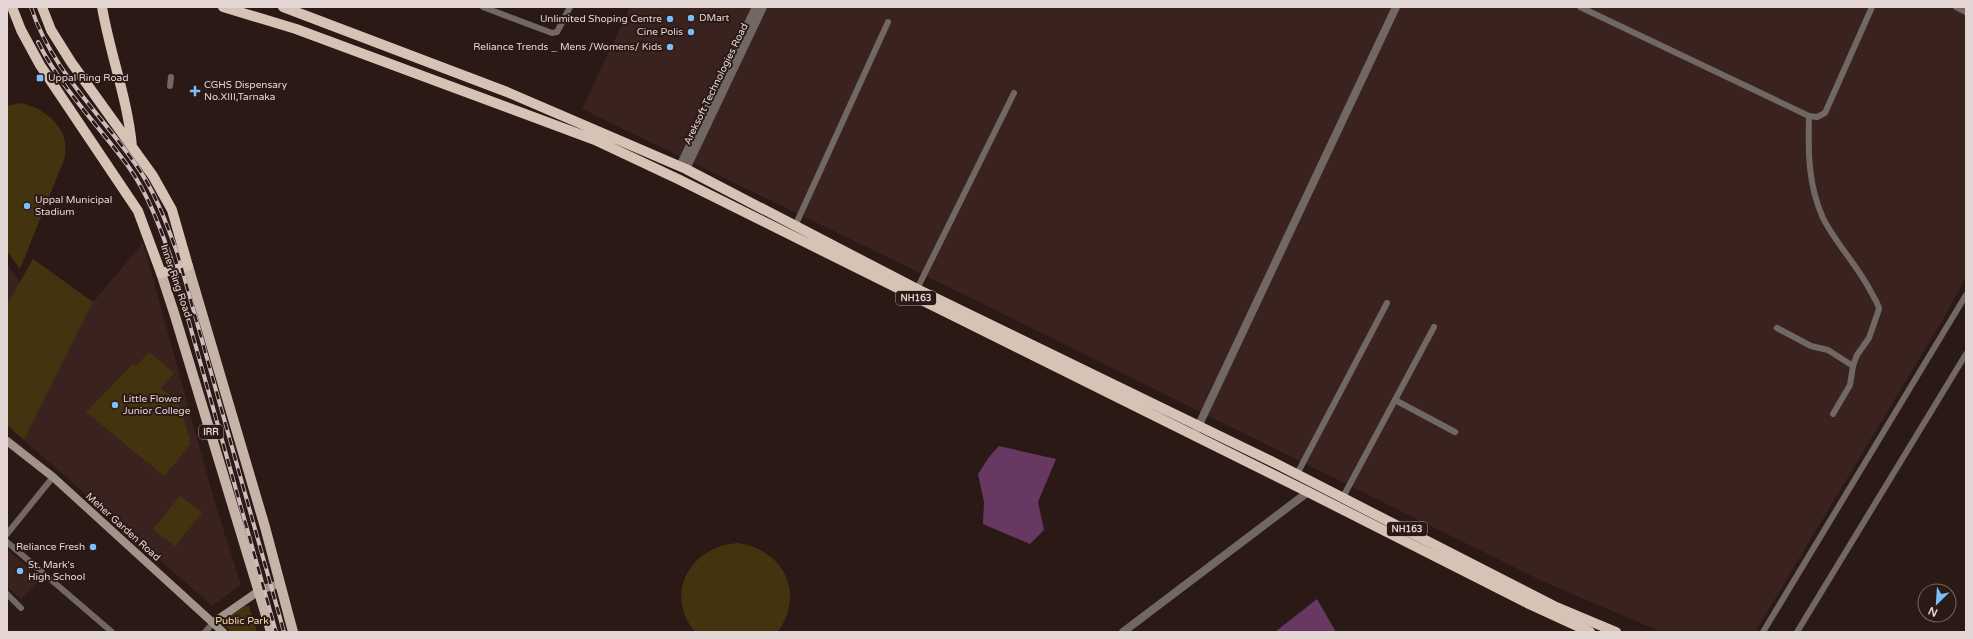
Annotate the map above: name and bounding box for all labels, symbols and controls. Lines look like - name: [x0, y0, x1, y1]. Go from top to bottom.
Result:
- place label: DMart: [699, 12, 730, 24]
- place label: Unlimited Shoping Centre: [540, 13, 662, 25]
- marker: DMart: [686, 13, 696, 23]
- marker: Unlimited Shoping Centre: [665, 14, 675, 24]
- street label: Areksoft Technologies Road: [681, 21, 751, 147]
- place label: Cine Polis: [637, 26, 683, 38]
- marker: Cine Polis: [686, 27, 696, 37]
- place label: Reliance Trends _ Mens /Womens/ Kids: [473, 41, 662, 53]
- marker: Reliance Trends _ Mens /Womens/ Kids: [665, 42, 675, 52]
- place label: Uppal Ring Road: [48, 72, 128, 84]
- marker: Uppal Ring Road: [35, 73, 45, 83]
- place label: CGHS Dispensary No.XIII,Tarnaka: [204, 79, 288, 103]
- marker: CGHS Dispensary No.XIII,Tarnaka: [189, 85, 201, 97]
- place label: Uppal Municipal Stadium: [35, 194, 112, 218]
- marker: Uppal Municipal Stadium: [22, 201, 32, 211]
- street label: Inner Ring Road: [158, 243, 194, 319]
- road number: NH163: [896, 291, 936, 305]
- place label: Little Flower Junior College: [123, 393, 191, 417]
- marker: Little Flower Junior College: [110, 400, 120, 410]
- road number: IRR: [199, 425, 223, 439]
- street label: Meher Garden Road: [83, 490, 163, 564]
- road number: NH163: [1387, 522, 1427, 536]
- place label: Reliance Fresh: [16, 541, 85, 553]
- marker: Reliance Fresh: [88, 542, 98, 552]
- place label: St. Mark's High School: [28, 559, 85, 583]
- marker: St. Mark's High School: [15, 566, 25, 576]
- north arrow: [1917, 583, 1957, 623]
- text: N: [1926, 604, 1940, 619]
- park label: Public Park: [215, 615, 269, 627]

